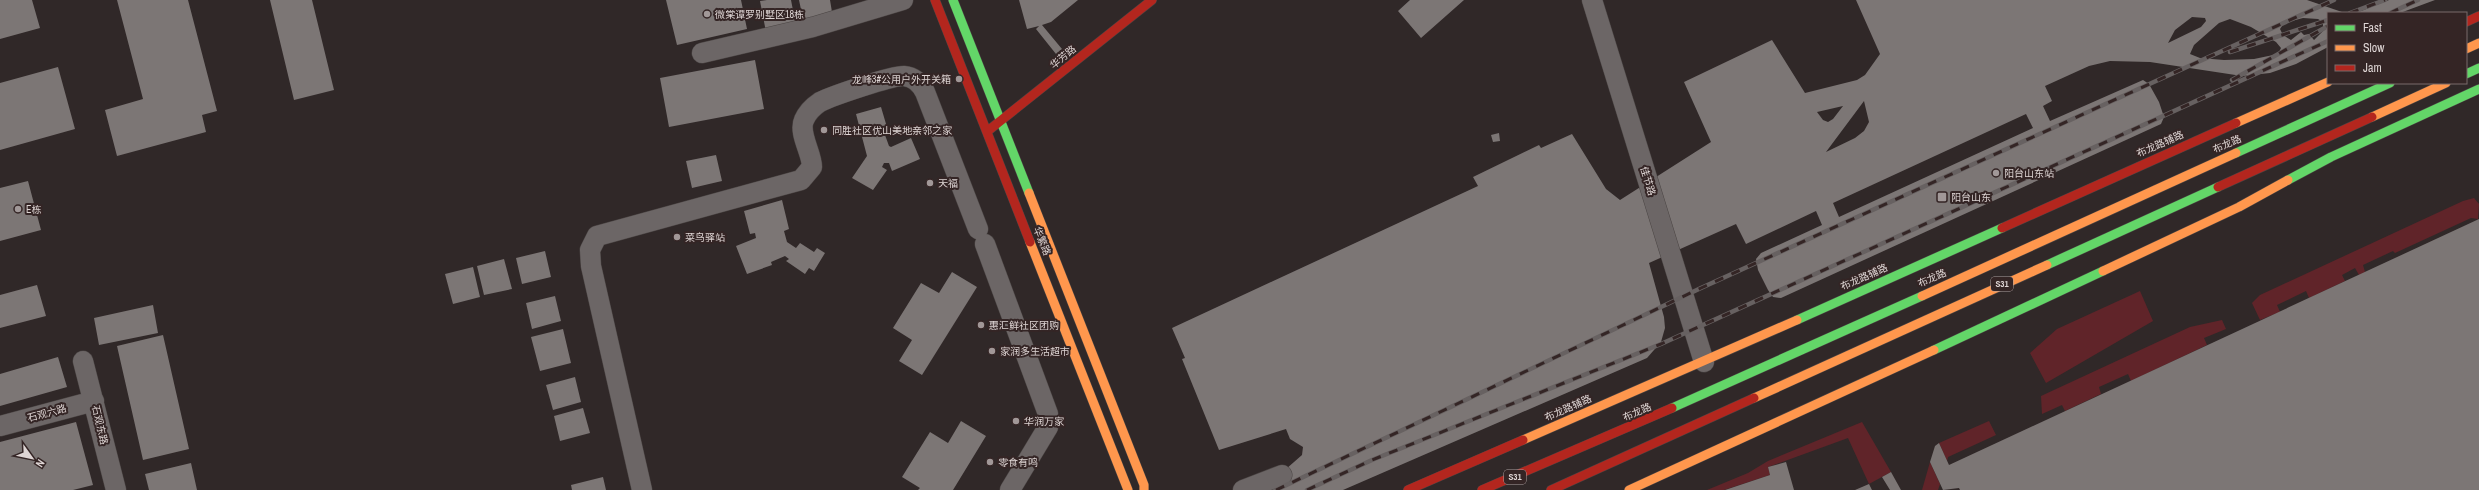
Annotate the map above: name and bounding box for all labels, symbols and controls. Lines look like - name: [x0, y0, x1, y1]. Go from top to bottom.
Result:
- place label: 微棠谭罗别墅区18栋: [715, 8, 804, 21]
- marker: 微棠谭罗别墅区18栋: [702, 9, 712, 19]
- legend: [2327, 12, 2467, 84]
- text: Fast: [2363, 20, 2382, 36]
- text: Slow: [2363, 40, 2385, 56]
- street label: 华芳路: [1047, 43, 1079, 71]
- text: Jam: [2363, 60, 2382, 76]
- place label: 龙峰3#公用户外开关箱: [852, 73, 951, 86]
- marker: 龙峰3#公用户外开关箱: [954, 74, 964, 84]
- place label: 同胜社区优山美地亲邻之家: [832, 124, 953, 137]
- marker: 同胜社区优山美地亲邻之家: [819, 125, 829, 135]
- street label: 布龙路辅路: [2135, 128, 2185, 160]
- street label: 布龙路: [2211, 132, 2243, 156]
- street label: 佳节路: [1637, 165, 1659, 197]
- place label: 阳台山东站: [2004, 167, 2054, 180]
- marker: 阳台山东站: [1991, 168, 2001, 178]
- place label: 天福: [938, 177, 958, 190]
- marker: 天福: [925, 178, 935, 188]
- marker: 阳台山东: [1936, 191, 1948, 203]
- place label: 阳台山东: [1951, 191, 1991, 204]
- place label: E栋: [26, 203, 41, 216]
- marker: E栋: [13, 204, 23, 214]
- street label: 华繁路: [1030, 225, 1054, 257]
- place label: 菜鸟驿站: [685, 231, 725, 244]
- marker: 菜鸟驿站: [672, 232, 682, 242]
- street label: 布龙路辅路: [1839, 261, 1889, 293]
- street label: 布龙路: [1916, 266, 1948, 290]
- road number: S31: [1991, 277, 2013, 291]
- place label: 惠汇鲜社区团购: [989, 319, 1059, 332]
- marker: 惠汇鲜社区团购: [976, 320, 986, 330]
- place label: 家润多生活超市: [1000, 345, 1070, 358]
- marker: 家润多生活超市: [987, 346, 997, 356]
- street label: 布龙路辅路: [1543, 392, 1593, 424]
- street label: 布龙路: [1621, 400, 1653, 424]
- street label: 石观六路: [26, 402, 68, 424]
- street label: 石观东路: [89, 404, 111, 446]
- place label: 华润万家: [1024, 415, 1065, 428]
- marker: 华润万家: [1011, 416, 1021, 426]
- north arrow: [12, 438, 52, 478]
- place label: 零食有鸣: [998, 456, 1038, 469]
- text: N: [33, 457, 48, 470]
- marker: 零食有鸣: [985, 457, 995, 467]
- road number: S31: [1504, 470, 1526, 484]

